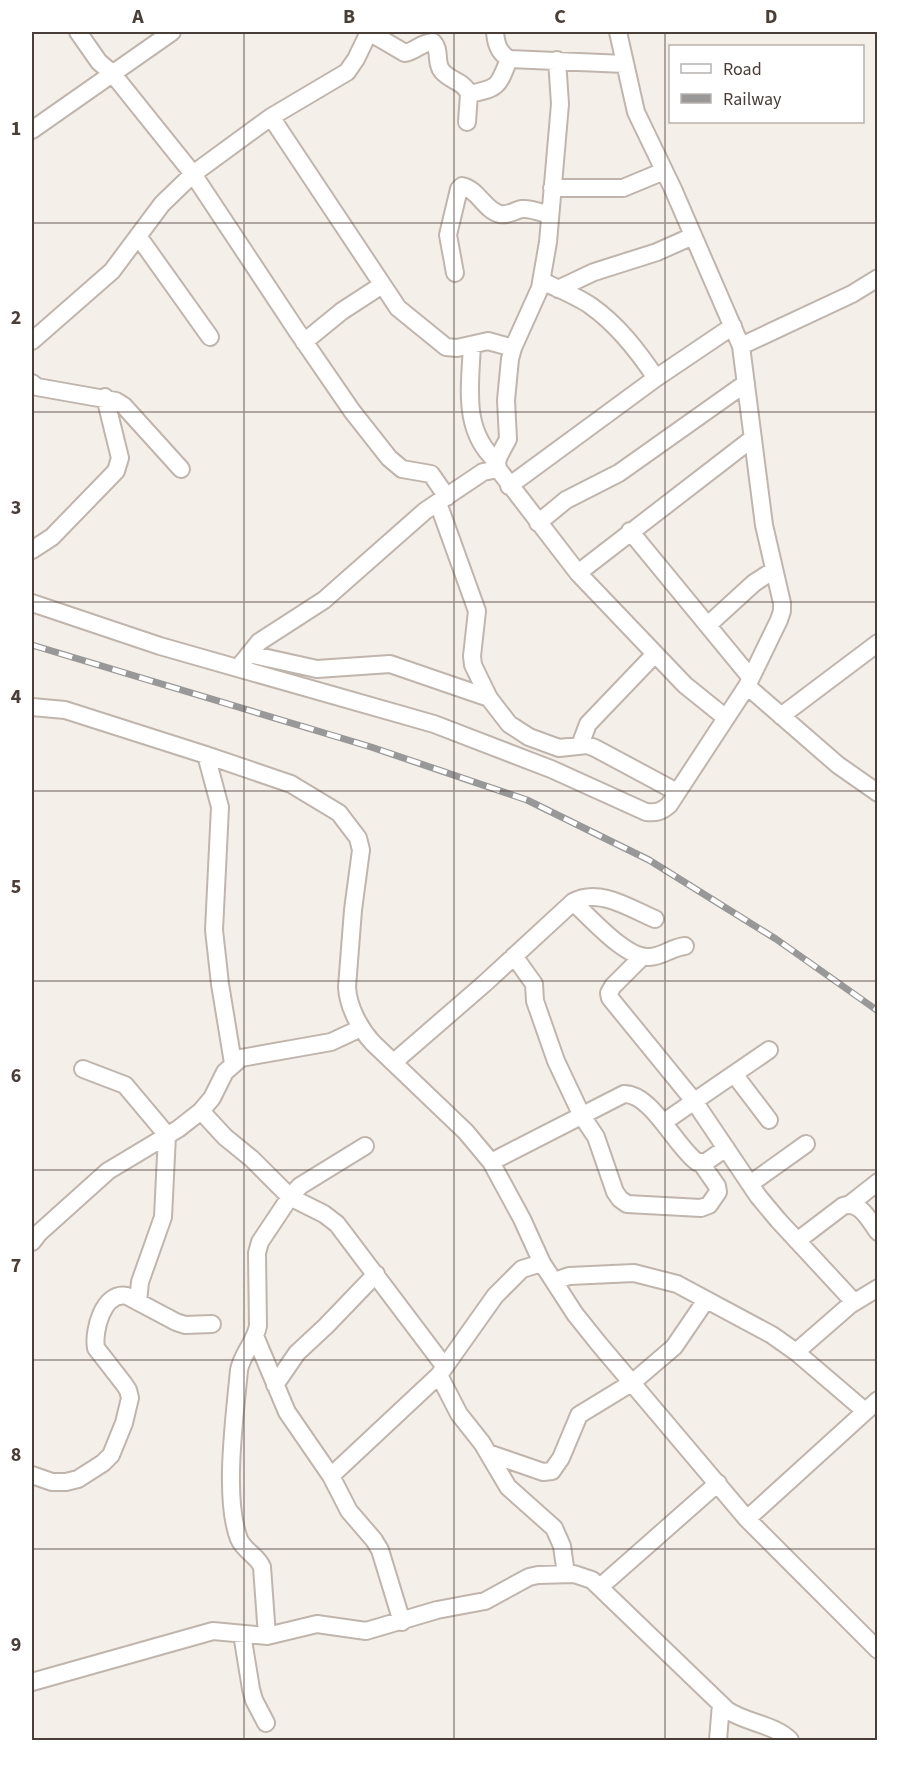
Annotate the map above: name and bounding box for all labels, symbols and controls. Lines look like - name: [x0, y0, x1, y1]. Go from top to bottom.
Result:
- text: A: [131, 3, 144, 31]
- text: B: [343, 3, 355, 31]
- text: C: [554, 3, 566, 31]
- text: D: [765, 3, 777, 31]
- legend: [669, 45, 864, 123]
- text: Road: [723, 57, 762, 82]
- text: Railway: [723, 87, 782, 112]
- text: 1: [11, 115, 21, 143]
- text: 2: [11, 304, 21, 332]
- text: 3: [11, 494, 21, 522]
- text: 4: [11, 683, 22, 711]
- text: 5: [11, 873, 21, 901]
- text: 6: [11, 1062, 21, 1090]
- text: 7: [11, 1252, 21, 1280]
- text: 8: [11, 1441, 21, 1469]
- text: 9: [11, 1631, 21, 1659]

